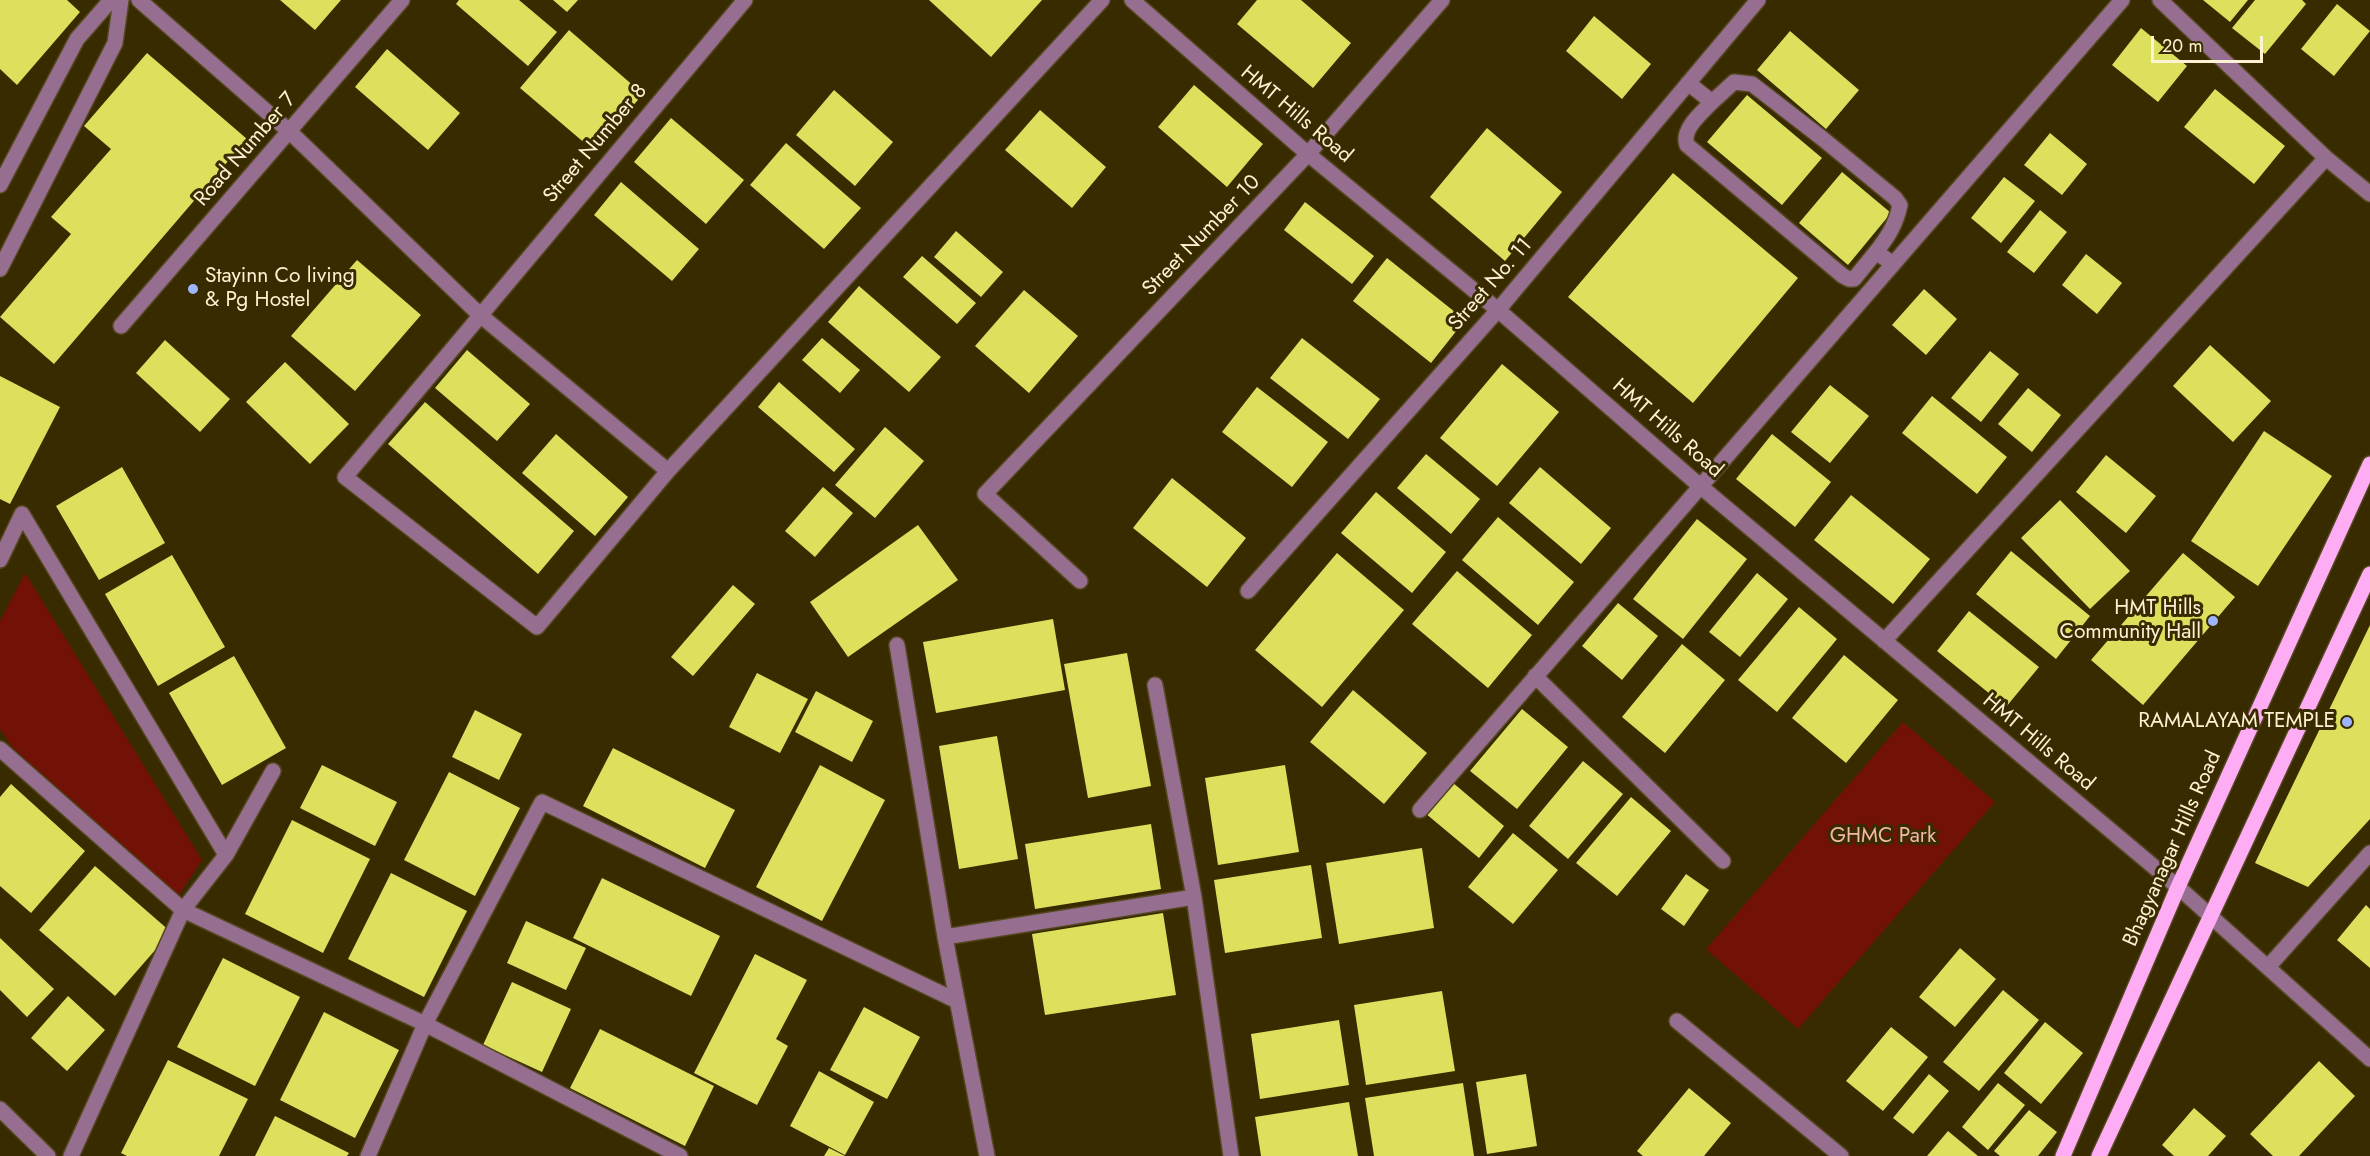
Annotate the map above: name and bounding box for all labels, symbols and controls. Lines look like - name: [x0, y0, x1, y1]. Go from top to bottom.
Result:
- scale bar: [2154, 24, 2266, 62]
- text: 20 m: [2162, 33, 2202, 59]
- street label: HMT Hills Road: [1235, 61, 1357, 169]
- street label: Street Number 8: [539, 79, 653, 209]
- street label: Road Number 7: [190, 88, 302, 212]
- street label: Street Number 10: [1138, 170, 1266, 302]
- street label: Street No. 11: [1444, 233, 1538, 337]
- place label: Stayinn Co living & Pg Hostel: [205, 264, 355, 314]
- marker: Stayinn Co living & Pg Hostel: [186, 282, 200, 296]
- street label: HMT Hills Road: [1607, 374, 1727, 484]
- place label: HMT Hills Community Hall: [2060, 596, 2201, 646]
- marker: HMT Hills Community Hall: [2206, 614, 2220, 628]
- street label: HMT Hills Road: [1977, 689, 2099, 797]
- place label: RAMALAYAM TEMPLE: [2138, 709, 2335, 735]
- marker: RAMALAYAM TEMPLE: [2340, 715, 2354, 729]
- street label: Bhagyanagar Hills Road: [2119, 747, 2227, 951]
- park label: GHMC Park: [1830, 824, 1936, 850]

